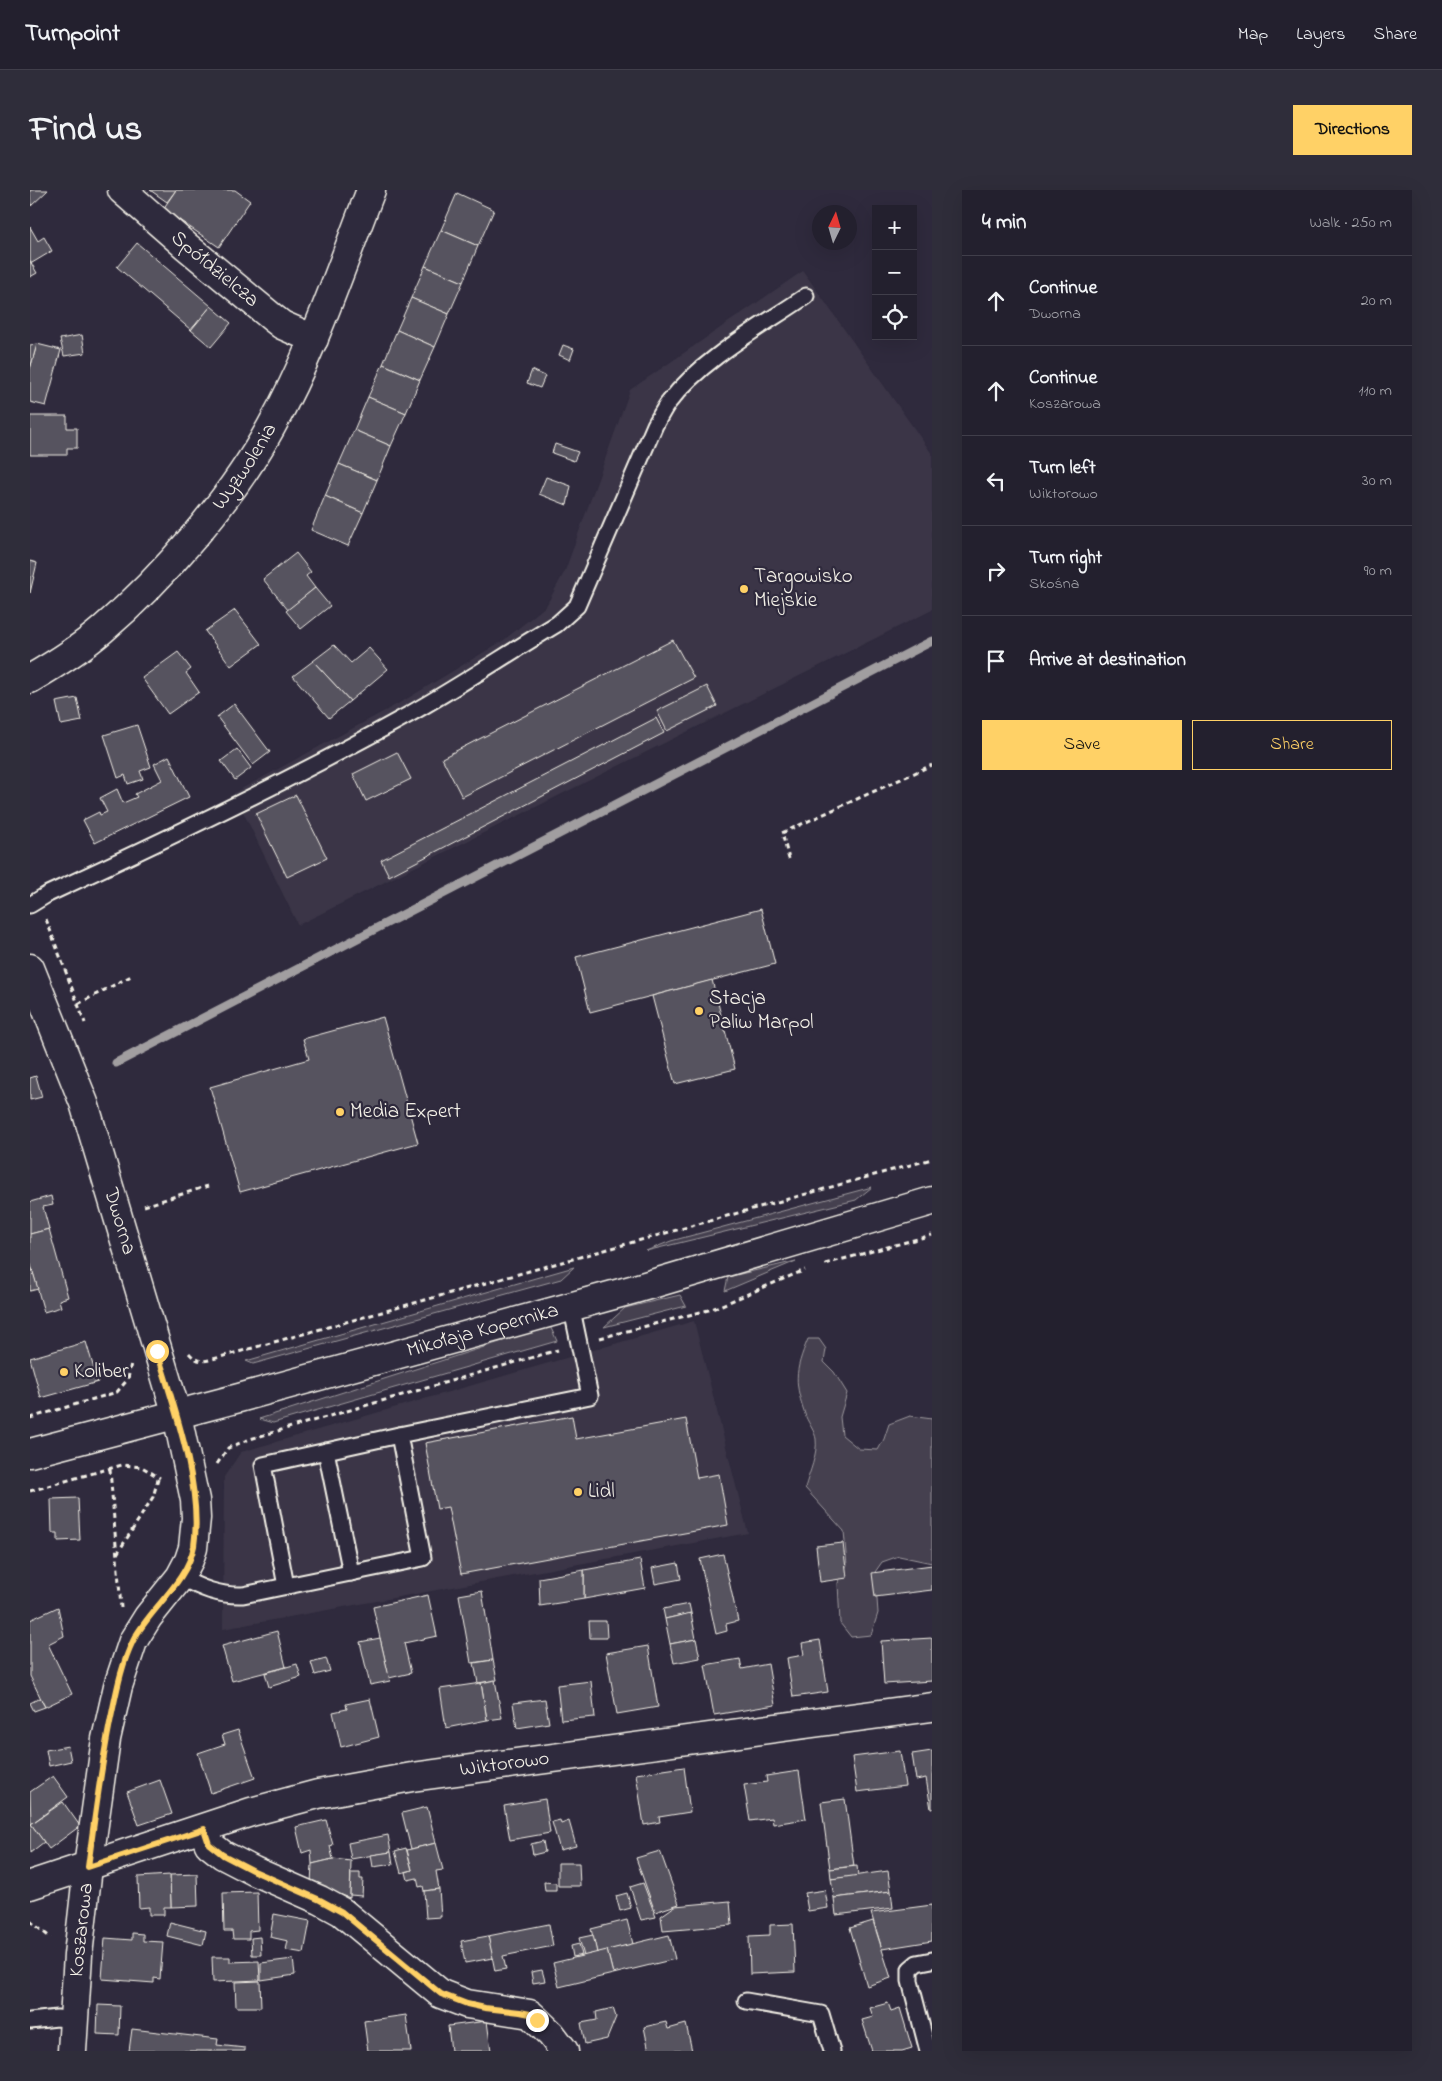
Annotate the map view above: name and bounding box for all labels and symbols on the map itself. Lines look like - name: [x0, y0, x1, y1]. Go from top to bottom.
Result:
- north arrow: [812, 205, 857, 250]
- street label: Spółdzielcza: [164, 224, 265, 315]
- street label: Wyzwolenia: [205, 418, 285, 517]
- place label: Targowisko Miejskie: [754, 562, 853, 616]
- marker: Targowisko Miejskie: [738, 583, 750, 595]
- place label: Stacja Paliw Marpol: [709, 984, 813, 1038]
- marker: Stacja Paliw Marpol: [693, 1005, 705, 1017]
- place label: Media Expert: [350, 1097, 461, 1127]
- marker: Media Expert: [334, 1106, 346, 1118]
- street label: Dworna: [95, 1184, 143, 1258]
- street label: Mikołaja Kopernika: [404, 1296, 562, 1366]
- route start: [146, 1340, 169, 1363]
- place label: Koliber: [74, 1357, 129, 1387]
- marker: Koliber: [58, 1366, 70, 1378]
- place label: Lidl: [588, 1477, 615, 1507]
- marker: Lidl: [572, 1486, 584, 1498]
- street label: Wiktorowo: [458, 1744, 551, 1785]
- street label: Koszarowa: [62, 1881, 102, 1979]
- route end: [526, 2009, 549, 2032]

